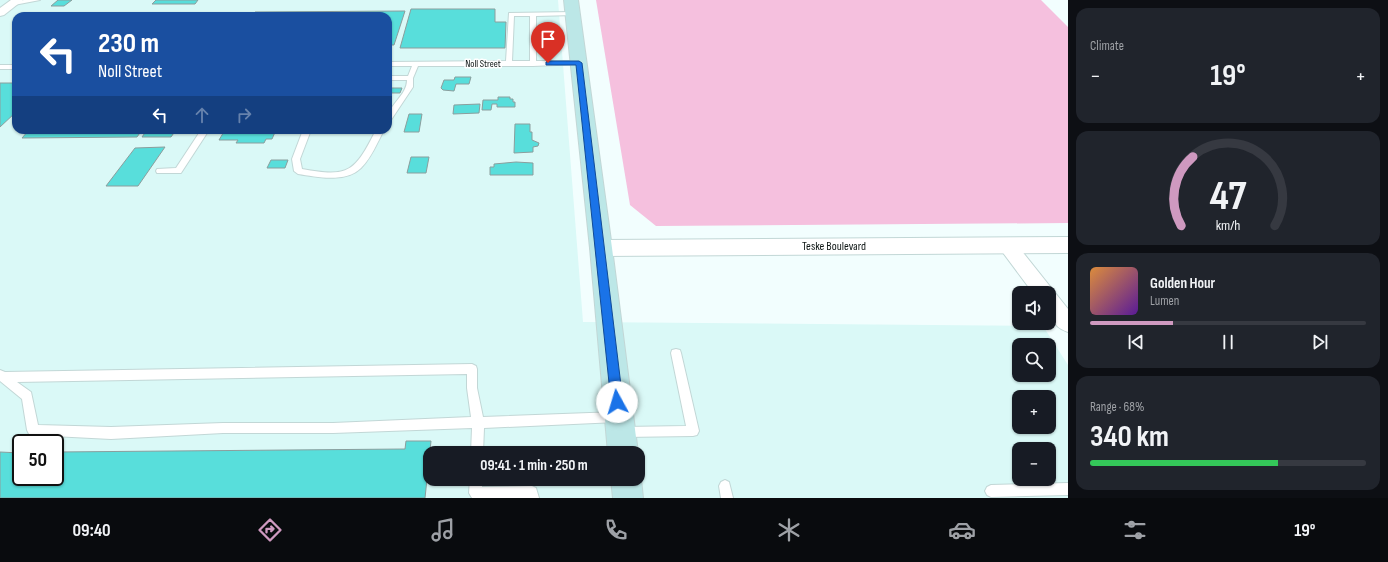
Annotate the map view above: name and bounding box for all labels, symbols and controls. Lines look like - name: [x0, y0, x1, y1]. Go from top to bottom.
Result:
- pin: [531, 22, 565, 63]
- text: 230 m: [98, 27, 159, 60]
- icon: left: [32, 28, 84, 80]
- icon: arrive: [537, 28, 559, 50]
- text: Climate: [1090, 38, 1124, 54]
- street label: Noll Street: [465, 58, 501, 70]
- text: 19°: [1210, 58, 1246, 94]
- text: Noll Street: [98, 61, 162, 82]
- text: −: [1090, 63, 1101, 90]
- text: +: [1355, 63, 1366, 90]
- icon: left: [149, 104, 171, 126]
- icon: ahead: [191, 104, 213, 126]
- icon: right: [233, 104, 255, 126]
- text: 47: [1210, 172, 1247, 221]
- text: km/h: [1216, 216, 1240, 233]
- street label: Teske Boulevard: [802, 239, 866, 254]
- text: Golden Hour: [1150, 274, 1215, 293]
- map controls: [1012, 286, 1056, 486]
- button: sound: [1012, 286, 1056, 330]
- text: Lumen: [1150, 293, 1179, 309]
- icon: previous: [1125, 331, 1147, 353]
- icon: pause: [1217, 331, 1239, 353]
- icon: next: [1309, 331, 1331, 353]
- button: search: [1012, 338, 1056, 382]
- position arrow: [596, 381, 638, 423]
- button: +: [1012, 390, 1056, 434]
- text: Range · 68%: [1090, 399, 1144, 415]
- text: 340 km: [1090, 419, 1169, 455]
- speed limit sign: 50: [12, 434, 64, 486]
- button: −: [1012, 442, 1056, 486]
- text: 09:41 · 1 min · 250 m: [480, 456, 588, 475]
- icon: directions: [256, 516, 284, 544]
- icon: music: [429, 516, 457, 544]
- icon: phone: [602, 516, 630, 544]
- icon: climate: [775, 516, 803, 544]
- icon: car: [948, 516, 976, 544]
- icon: filters: [1121, 516, 1149, 544]
- text: 09:40: [73, 520, 111, 541]
- text: 19°: [1294, 520, 1315, 541]

